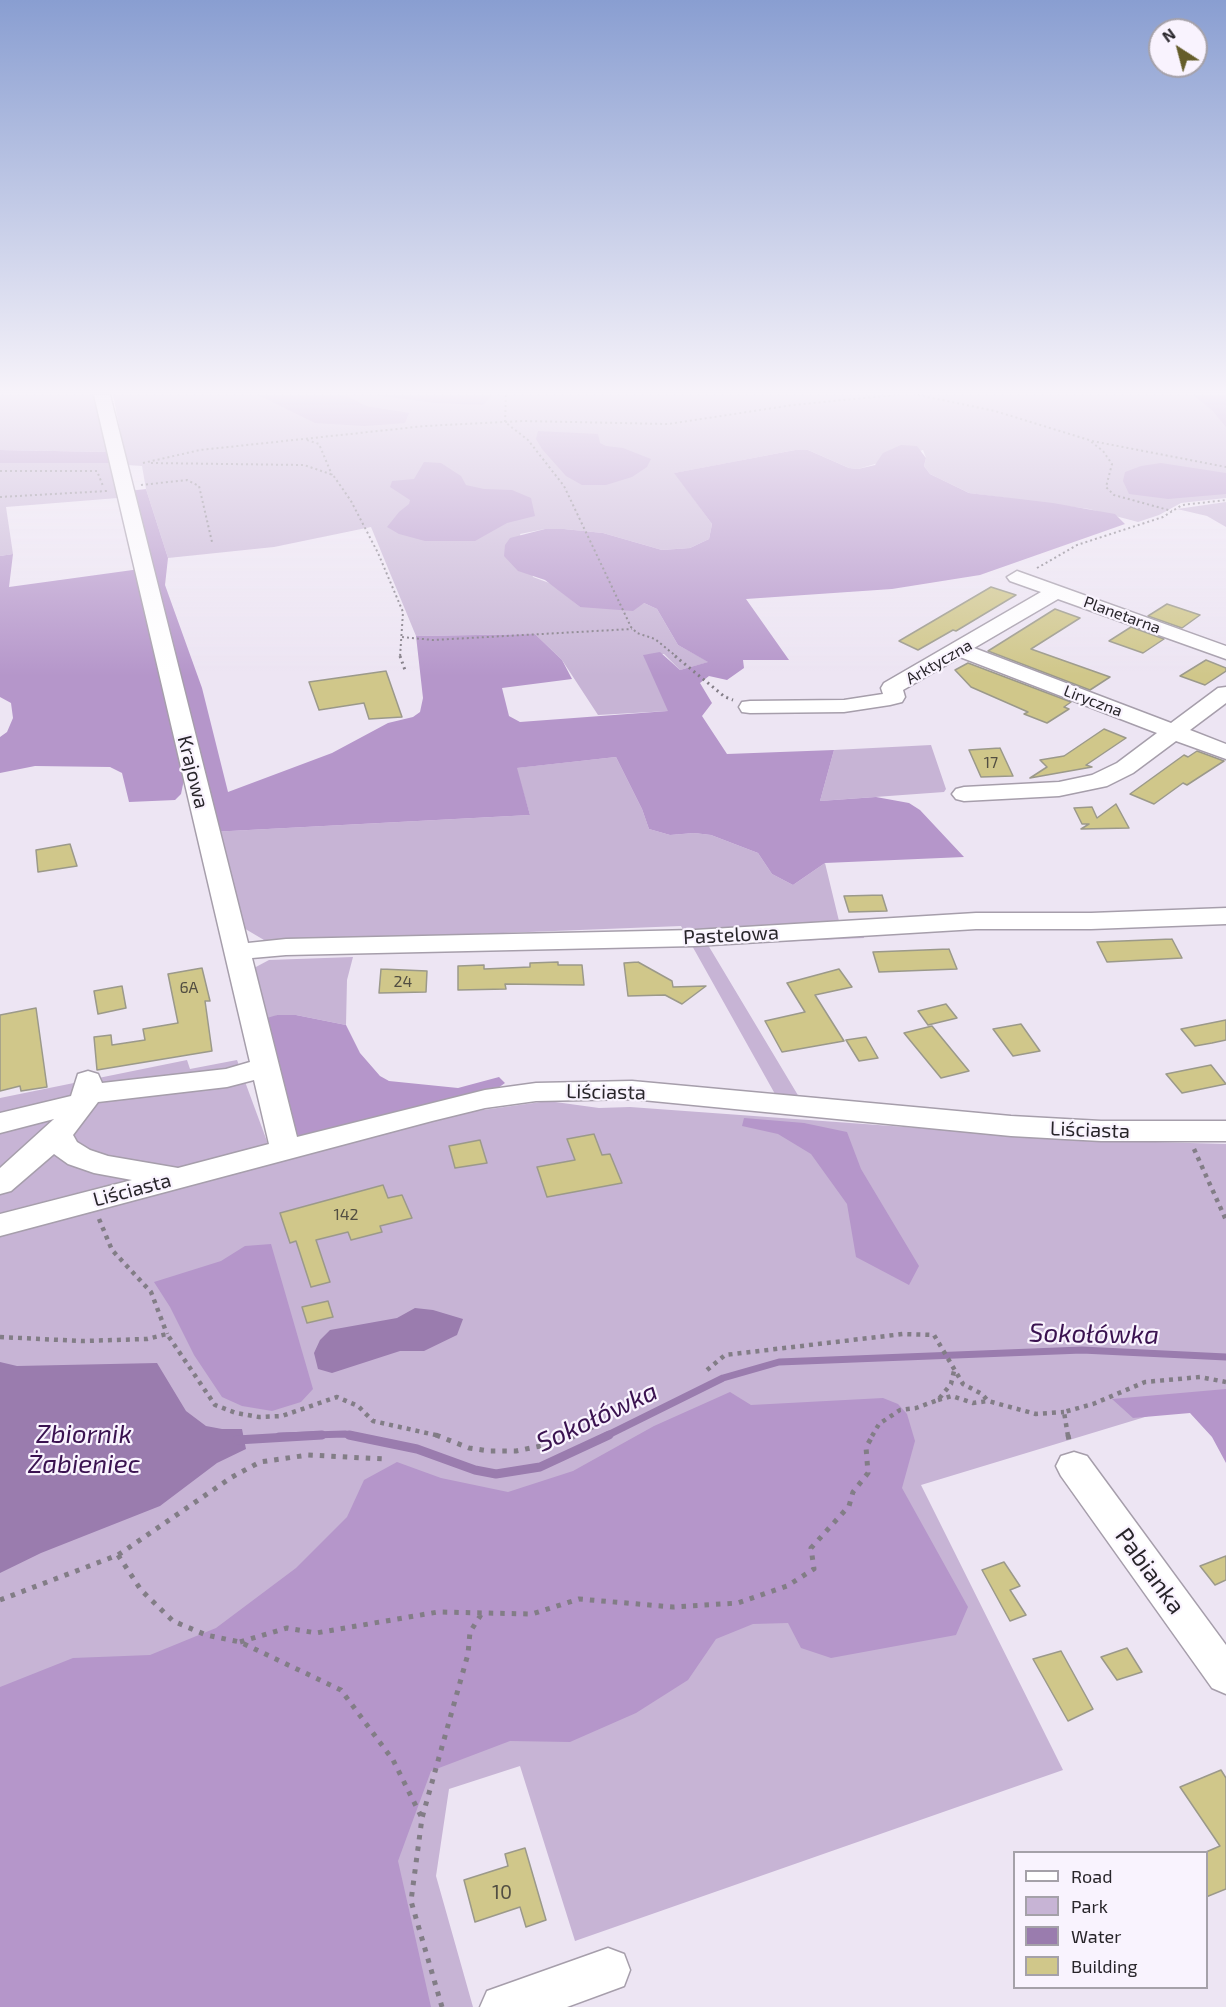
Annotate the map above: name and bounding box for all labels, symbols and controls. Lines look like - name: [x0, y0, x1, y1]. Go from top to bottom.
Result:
- north arrow: [1148, 18, 1208, 78]
- text: N: [1158, 24, 1179, 46]
- street label: Planetarna: [1081, 592, 1163, 638]
- street label: Arktyczna: [903, 635, 975, 689]
- street label: Liryczna: [1061, 681, 1125, 721]
- street label: Krajowa: [172, 733, 214, 811]
- house number: 17: [984, 753, 998, 773]
- street label: Pastelowa: [683, 921, 779, 949]
- house number: 24: [394, 972, 412, 992]
- house number: 6A: [179, 978, 199, 998]
- street label: Liściasta: [566, 1079, 646, 1105]
- street label: Liściasta: [1050, 1117, 1130, 1143]
- street label: Liściasta: [90, 1168, 174, 1212]
- house number: 142: [333, 1205, 359, 1225]
- water label: Sokołówka: [1029, 1317, 1159, 1351]
- water label: Sokołówka: [531, 1375, 663, 1459]
- water label: Zbiornik Żabieniec: [28, 1418, 140, 1480]
- street label: Pabianka: [1109, 1522, 1191, 1620]
- legend: [1013, 1851, 1208, 1989]
- text: Road: [1071, 1865, 1112, 1887]
- house number: 10: [492, 1880, 512, 1904]
- text: Park: [1071, 1895, 1108, 1917]
- text: Water: [1071, 1925, 1121, 1947]
- text: Building: [1071, 1955, 1138, 1977]

